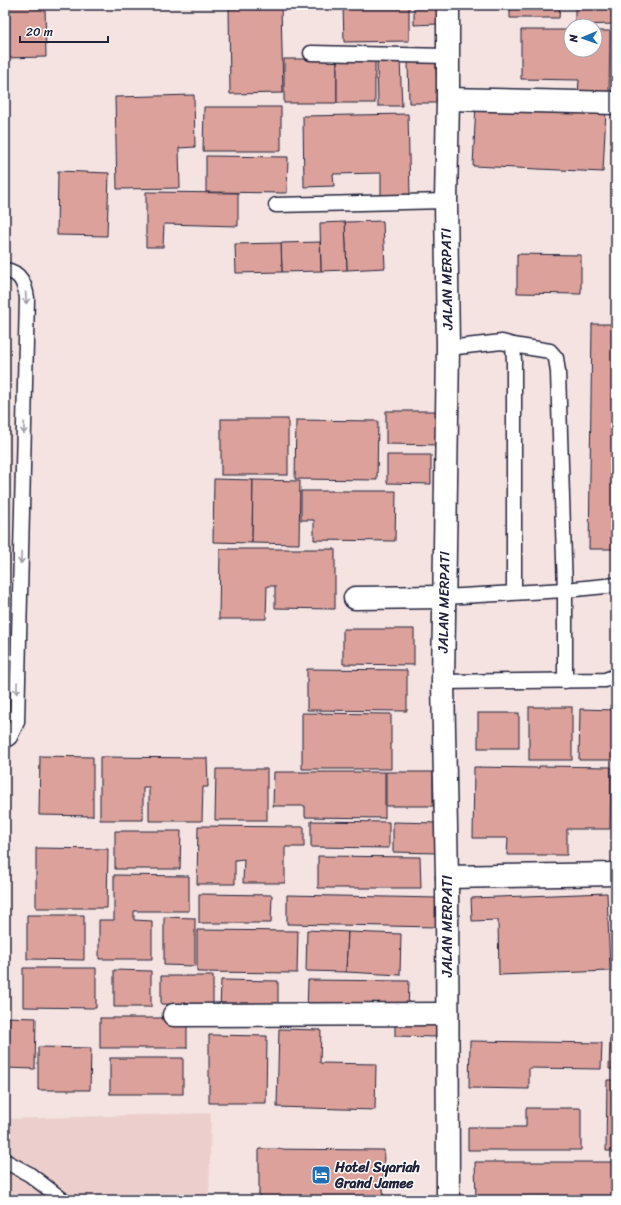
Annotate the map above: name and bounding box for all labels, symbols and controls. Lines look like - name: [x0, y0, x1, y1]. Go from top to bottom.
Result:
- scale bar: [20, 18, 108, 44]
- north arrow: [563, 18, 603, 58]
- text: 20 m: [26, 21, 53, 43]
- text: N: [564, 34, 583, 43]
- street label: JALAN MERPATI: [434, 227, 460, 331]
- one-way arrow: [22, 291, 30, 304]
- one-way arrow: [20, 421, 27, 434]
- street label: JALAN MERPATI: [431, 550, 457, 654]
- one-way arrow: [17, 551, 24, 564]
- one-way arrow: [14, 681, 21, 694]
- street label: JALAN MERPATI: [435, 874, 460, 978]
- place label: Hotel Syariah Grand Jamee: [334, 1155, 421, 1196]
- hotel icon: Hotel Syariah Grand Jamee: [310, 1164, 332, 1186]

